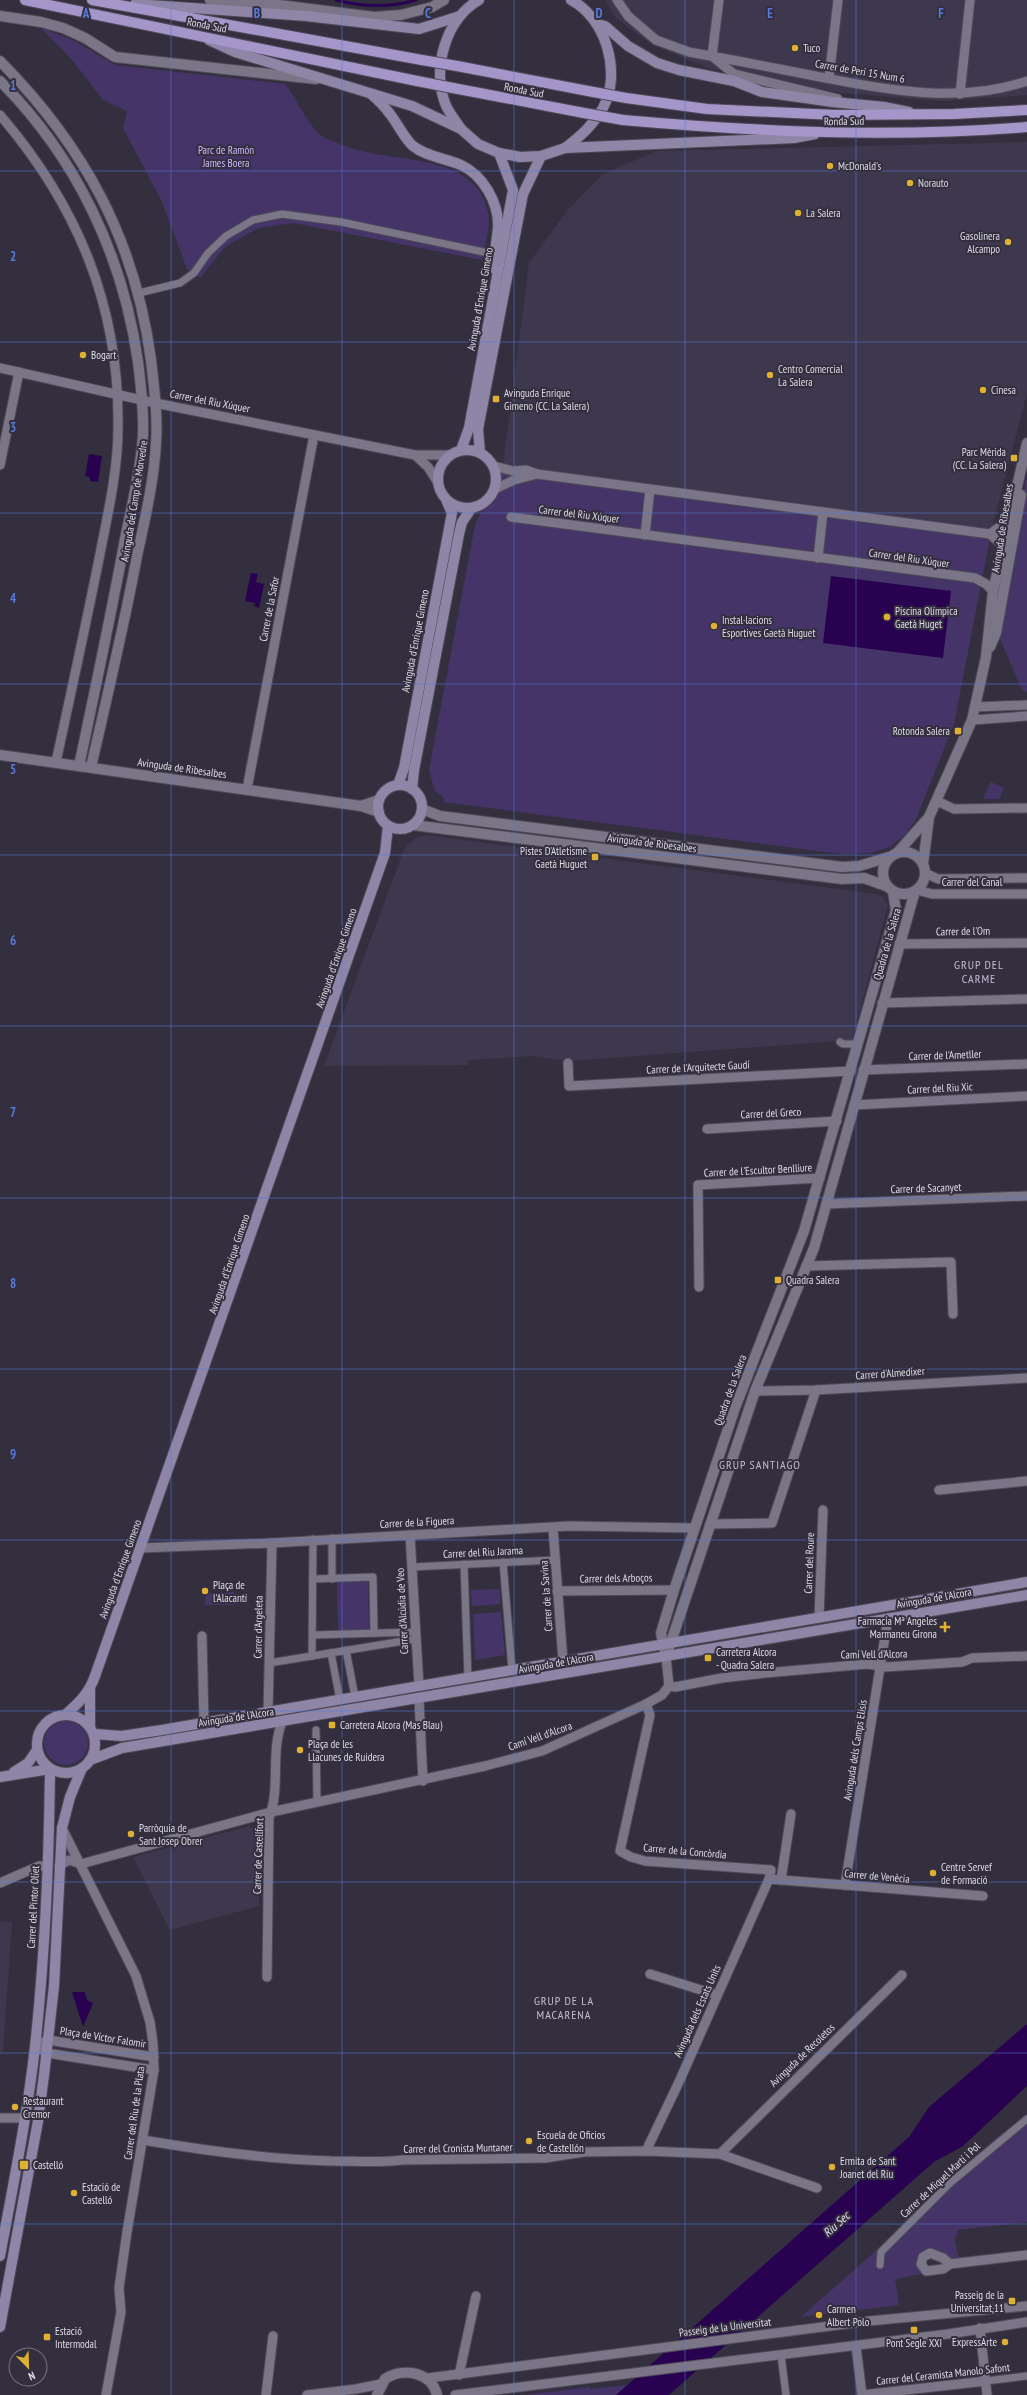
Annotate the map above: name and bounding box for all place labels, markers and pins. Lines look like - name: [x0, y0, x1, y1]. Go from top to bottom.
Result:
- place label: Tuco: [803, 41, 820, 55]
- marker: Tuco: [790, 43, 800, 53]
- place label: McDonald's: [838, 159, 881, 173]
- marker: McDonald's: [825, 161, 835, 171]
- place label: Norauto: [918, 176, 949, 190]
- marker: Norauto: [905, 178, 915, 188]
- place label: La Salera: [806, 206, 841, 220]
- marker: La Salera: [793, 208, 803, 218]
- place label: Gasolinera Alcampo: [960, 229, 1000, 256]
- marker: Gasolinera Alcampo: [1003, 237, 1013, 247]
- place label: Bogart: [91, 348, 116, 362]
- marker: Bogart: [78, 350, 88, 360]
- place label: Centro Comercial La Salera: [778, 362, 843, 389]
- marker: Centro Comercial La Salera: [765, 370, 775, 380]
- place label: Cinesa: [991, 383, 1016, 397]
- marker: Cinesa: [978, 385, 988, 395]
- place label: Avinguda Enrique Gimeno (CC. La Salera): [504, 386, 589, 413]
- marker: Avinguda Enrique Gimeno (CC. La Salera): [491, 394, 501, 404]
- place label: Parc Mèrida (CC. La Salera): [953, 445, 1006, 472]
- marker: Parc Mèrida (CC. La Salera): [1009, 453, 1019, 463]
- place label: Piscina Olímpica Gaetà Huget: [895, 604, 958, 631]
- marker: Piscina Olímpica Gaetà Huget: [882, 612, 892, 622]
- place label: Instal·lacions Esportives Gaetà Huguet: [722, 613, 815, 640]
- marker: Instal·lacions Esportives Gaetà Huguet: [709, 621, 719, 631]
- place label: Rotonda Salera: [893, 724, 950, 738]
- marker: Rotonda Salera: [953, 726, 963, 736]
- place label: Pistes D'Atletisme Gaetà Huguet: [520, 844, 587, 871]
- marker: Pistes D'Atletisme Gaetà Huguet: [590, 852, 600, 862]
- place label: Quadra Salera: [786, 1273, 839, 1287]
- marker: Quadra Salera: [773, 1275, 783, 1285]
- place label: Plaça de l'Alacantí: [213, 1578, 248, 1605]
- marker: Plaça de l'Alacantí: [200, 1586, 210, 1596]
- place label: Farmacia Mª Angeles Marmaneu Girona: [858, 1614, 937, 1641]
- marker: Farmacia Mª Angeles Marmaneu Girona: [940, 1622, 950, 1632]
- place label: Carretera Alcora - Quadra Salera: [716, 1645, 776, 1672]
- marker: Carretera Alcora - Quadra Salera: [703, 1653, 713, 1663]
- place label: Carretera Alcora (Mas Blau): [340, 1718, 443, 1732]
- marker: Carretera Alcora (Mas Blau): [327, 1720, 337, 1730]
- place label: Plaça de les Llacunes de Ruidera: [308, 1737, 384, 1764]
- marker: Plaça de les Llacunes de Ruidera: [295, 1745, 305, 1755]
- place label: Parròquia de Sant Josep Obrer: [139, 1821, 202, 1848]
- marker: Parròquia de Sant Josep Obrer: [126, 1829, 136, 1839]
- place label: Centre Servef de Formació: [941, 1860, 993, 1887]
- marker: Centre Servef de Formació: [928, 1868, 938, 1878]
- place label: Restaurant Cremor: [23, 2094, 64, 2121]
- marker: Restaurant Cremor: [10, 2102, 20, 2112]
- place label: Escuela de Oficios de Castellón: [537, 2128, 606, 2155]
- marker: Escuela de Oficios de Castellón: [524, 2136, 534, 2146]
- place label: Ermita de Sant Joanet del Riu: [839, 2154, 896, 2181]
- place label: Castelló: [33, 2158, 64, 2172]
- marker: Castelló: [18, 2159, 30, 2171]
- marker: Ermita de Sant Joanet del Riu: [827, 2162, 837, 2172]
- place label: Estació de Castelló: [82, 2180, 121, 2207]
- marker: Estació de Castelló: [69, 2188, 79, 2198]
- place label: Passeig de la Universitat,11: [951, 2288, 1004, 2315]
- marker: Passeig de la Universitat,11: [1007, 2296, 1017, 2306]
- place label: Carmen Albert Polo: [827, 2302, 870, 2329]
- marker: Carmen Albert Polo: [814, 2310, 824, 2320]
- place label: Estació Intermodal: [55, 2324, 97, 2351]
- marker: Pont Segle XXI: [909, 2325, 919, 2335]
- marker: Estació Intermodal: [42, 2332, 52, 2342]
- place label: ExpressArte: [952, 2335, 997, 2349]
- place label: Pont Segle XXI: [886, 2336, 942, 2350]
- marker: ExpressArte: [1000, 2337, 1010, 2347]

